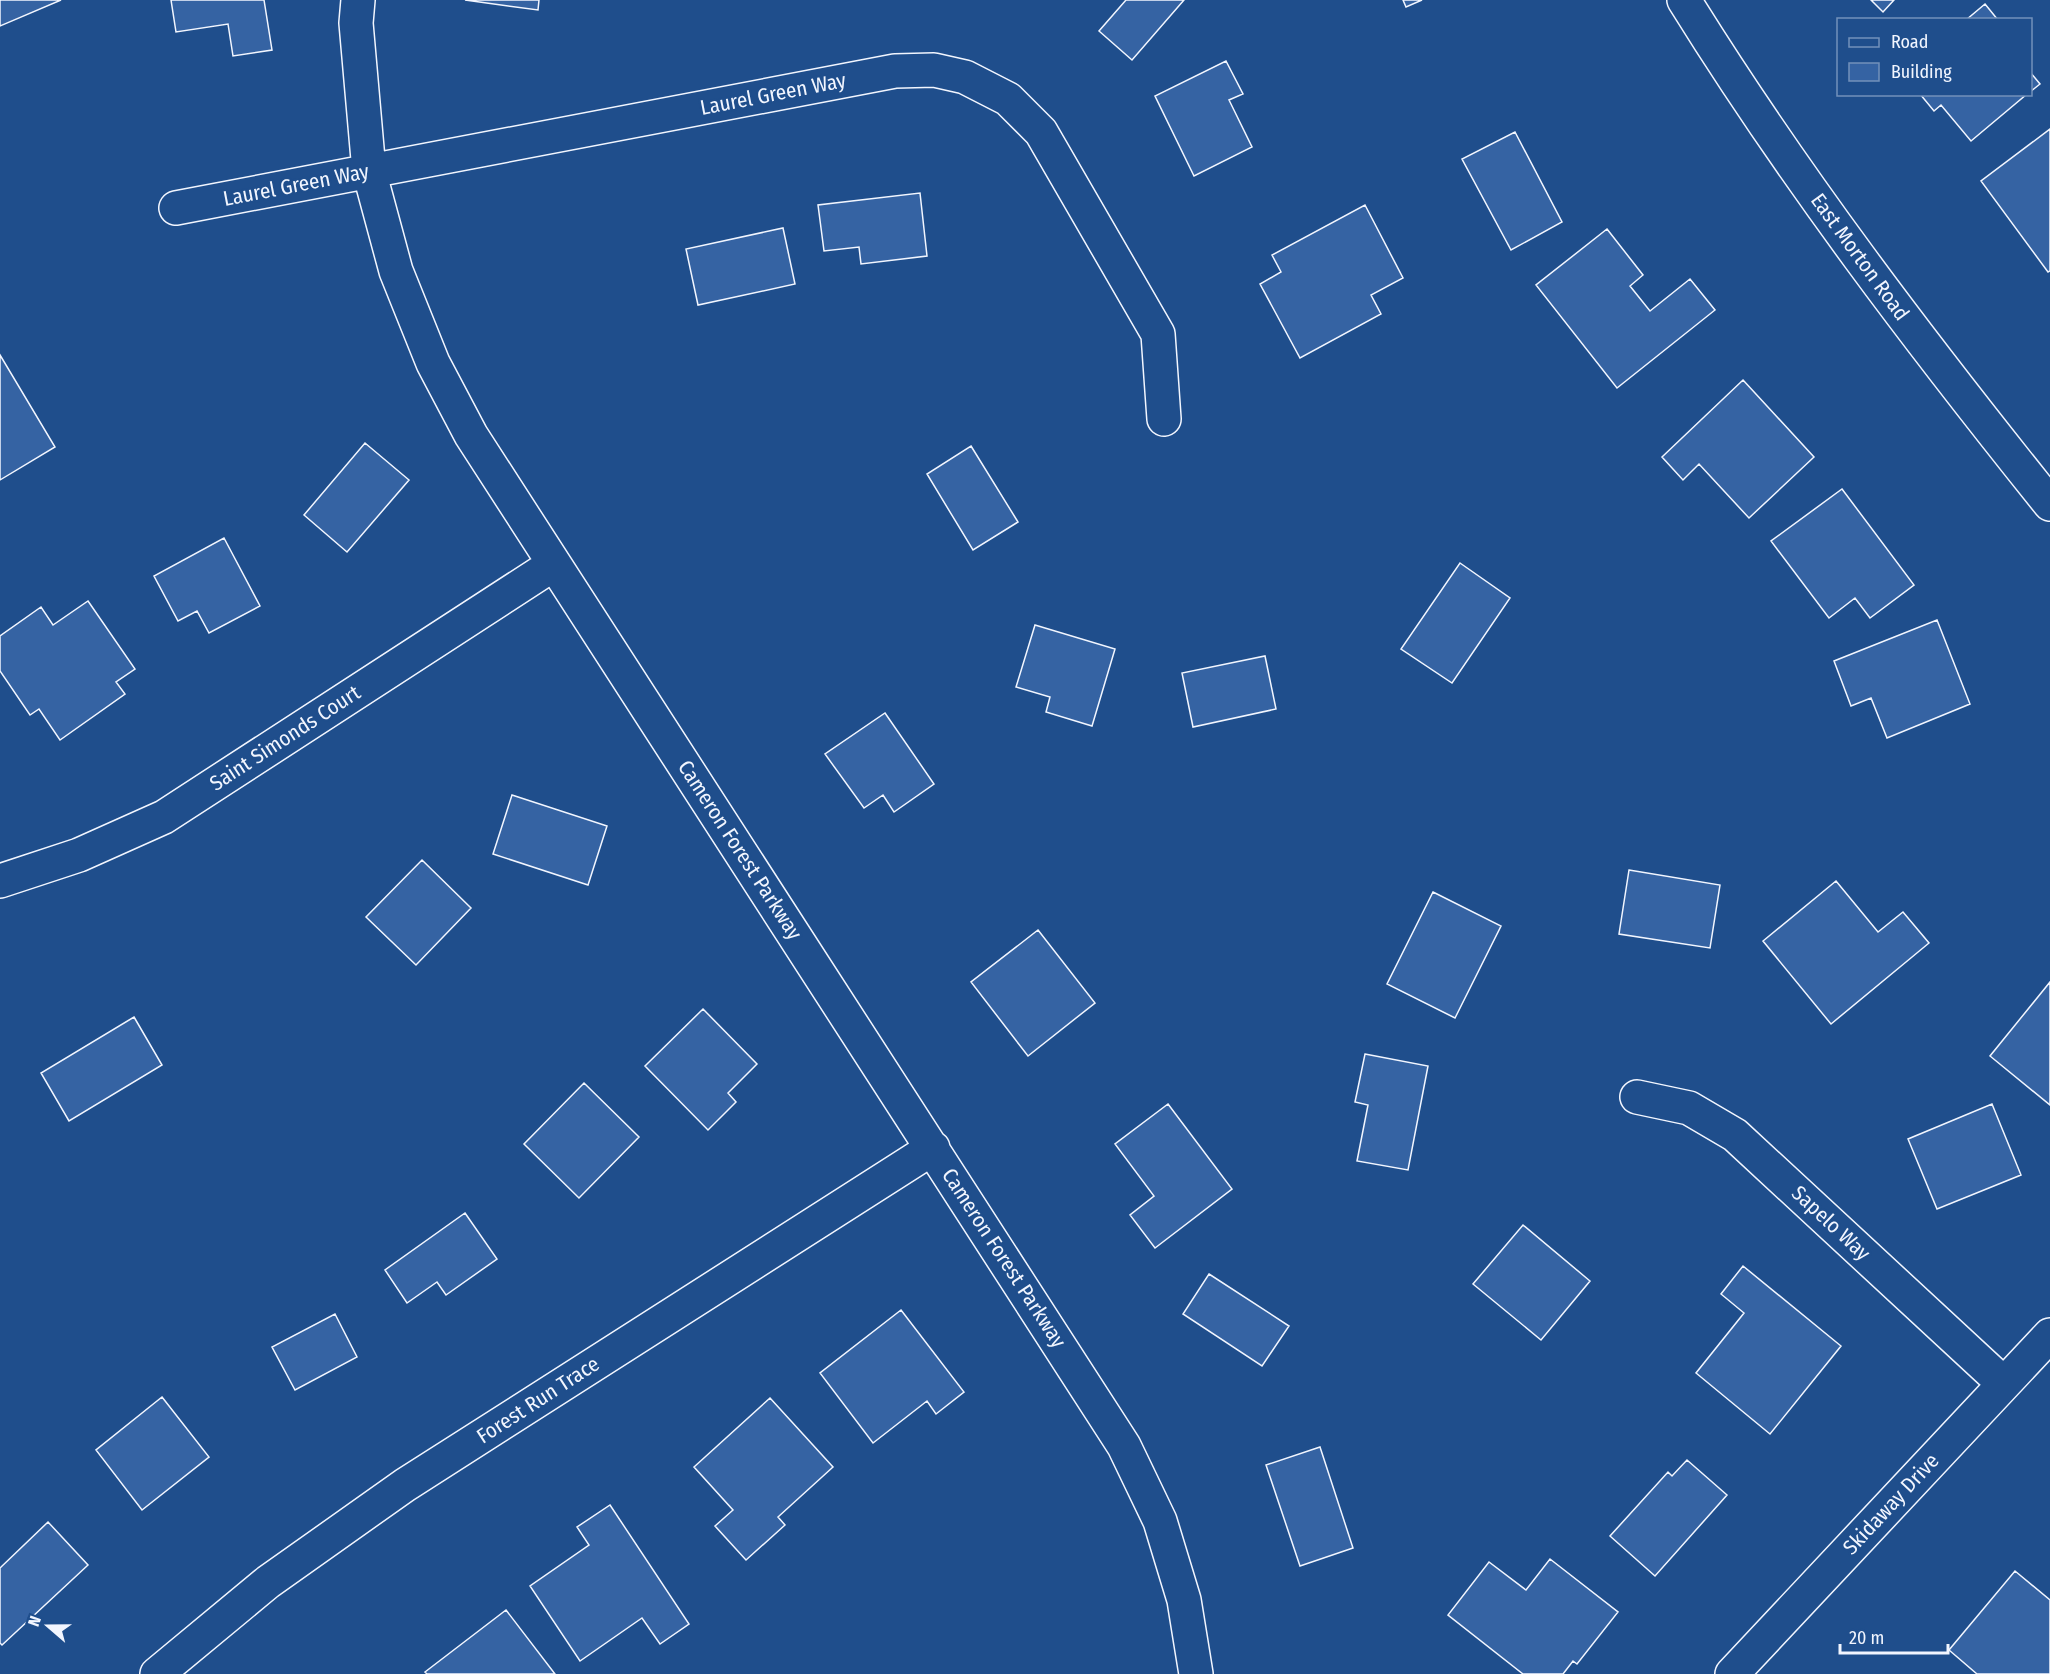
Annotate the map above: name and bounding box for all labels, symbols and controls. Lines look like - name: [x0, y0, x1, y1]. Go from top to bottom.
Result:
- legend: [1837, 18, 2032, 96]
- text: Road: [1891, 31, 1928, 53]
- text: Building: [1891, 61, 1952, 83]
- street label: Laurel Green Way: [698, 67, 849, 121]
- street label: Laurel Green Way: [221, 158, 372, 212]
- street label: East Morton Road: [1805, 188, 1915, 326]
- street label: Saint Simonds Court: [205, 680, 365, 796]
- street label: Cameron Forest Parkway: [672, 755, 808, 945]
- street label: Cameron Forest Parkway: [936, 1163, 1072, 1353]
- street label: Sapelo Way: [1786, 1180, 1876, 1266]
- street label: Forest Run Trace: [472, 1351, 604, 1449]
- street label: Skidaway Drive: [1837, 1448, 1945, 1560]
- north arrow: [18, 1596, 78, 1656]
- text: N: [24, 1613, 45, 1629]
- scale bar: [1840, 1617, 1948, 1655]
- text: 20 m: [1849, 1627, 1884, 1649]

